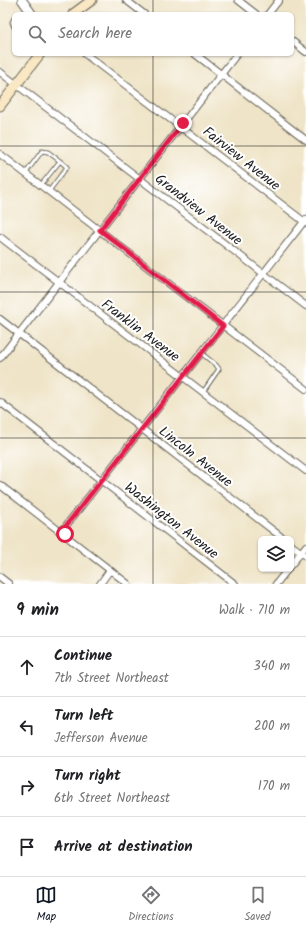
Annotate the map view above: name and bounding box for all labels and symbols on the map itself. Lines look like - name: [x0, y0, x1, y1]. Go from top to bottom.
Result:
- route end: [174, 114, 192, 132]
- street label: Fairview Avenue: [198, 121, 286, 197]
- street label: Grandview Avenue: [150, 168, 247, 252]
- street label: Franklin Avenue: [96, 294, 185, 368]
- street label: Lincoln Avenue: [154, 421, 238, 493]
- street label: Washington Avenue: [120, 477, 224, 565]
- route start: [56, 525, 74, 543]

